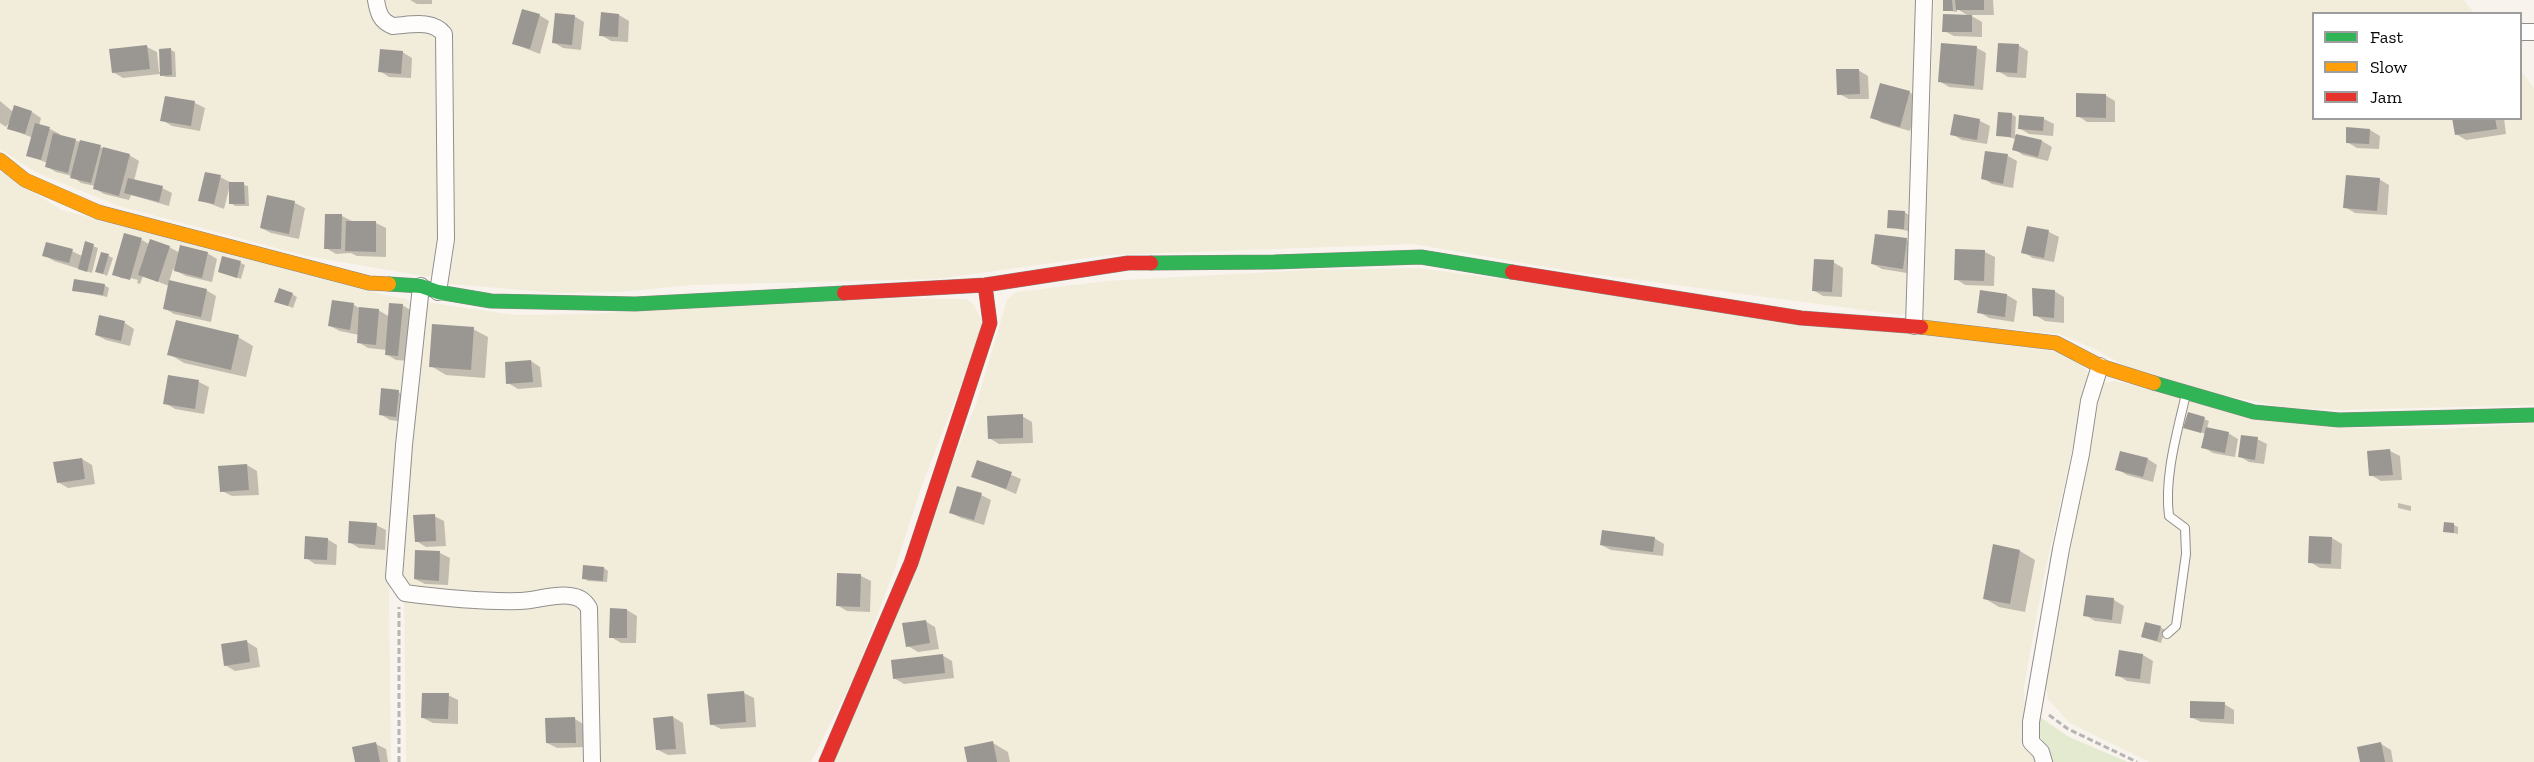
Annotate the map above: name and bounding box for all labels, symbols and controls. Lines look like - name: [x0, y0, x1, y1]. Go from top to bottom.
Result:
- legend: [2312, 12, 2522, 120]
- text: Fast: [2370, 26, 2403, 48]
- text: Slow: [2370, 56, 2407, 78]
- text: Jam: [2370, 86, 2402, 108]

